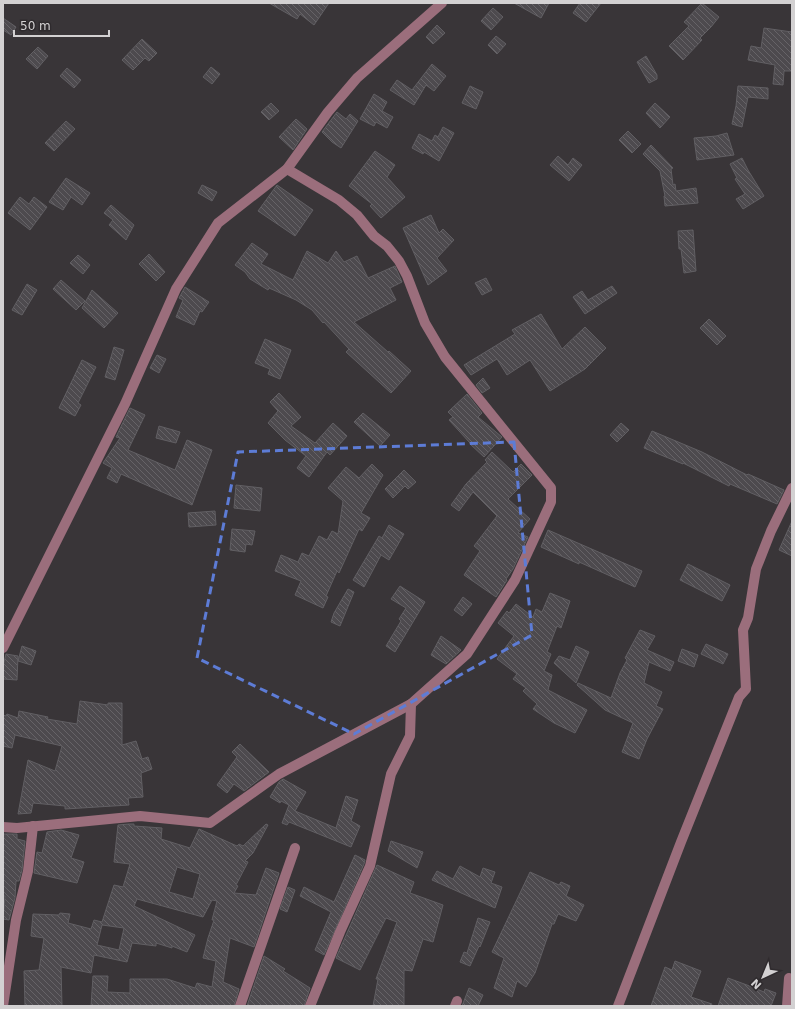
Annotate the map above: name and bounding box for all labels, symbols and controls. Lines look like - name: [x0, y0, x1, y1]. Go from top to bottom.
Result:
- scale bar: [14, 12, 109, 38]
- text: 50 m: [20, 19, 51, 33]
- north arrow: [743, 957, 783, 997]
- text: N: [749, 976, 764, 992]

